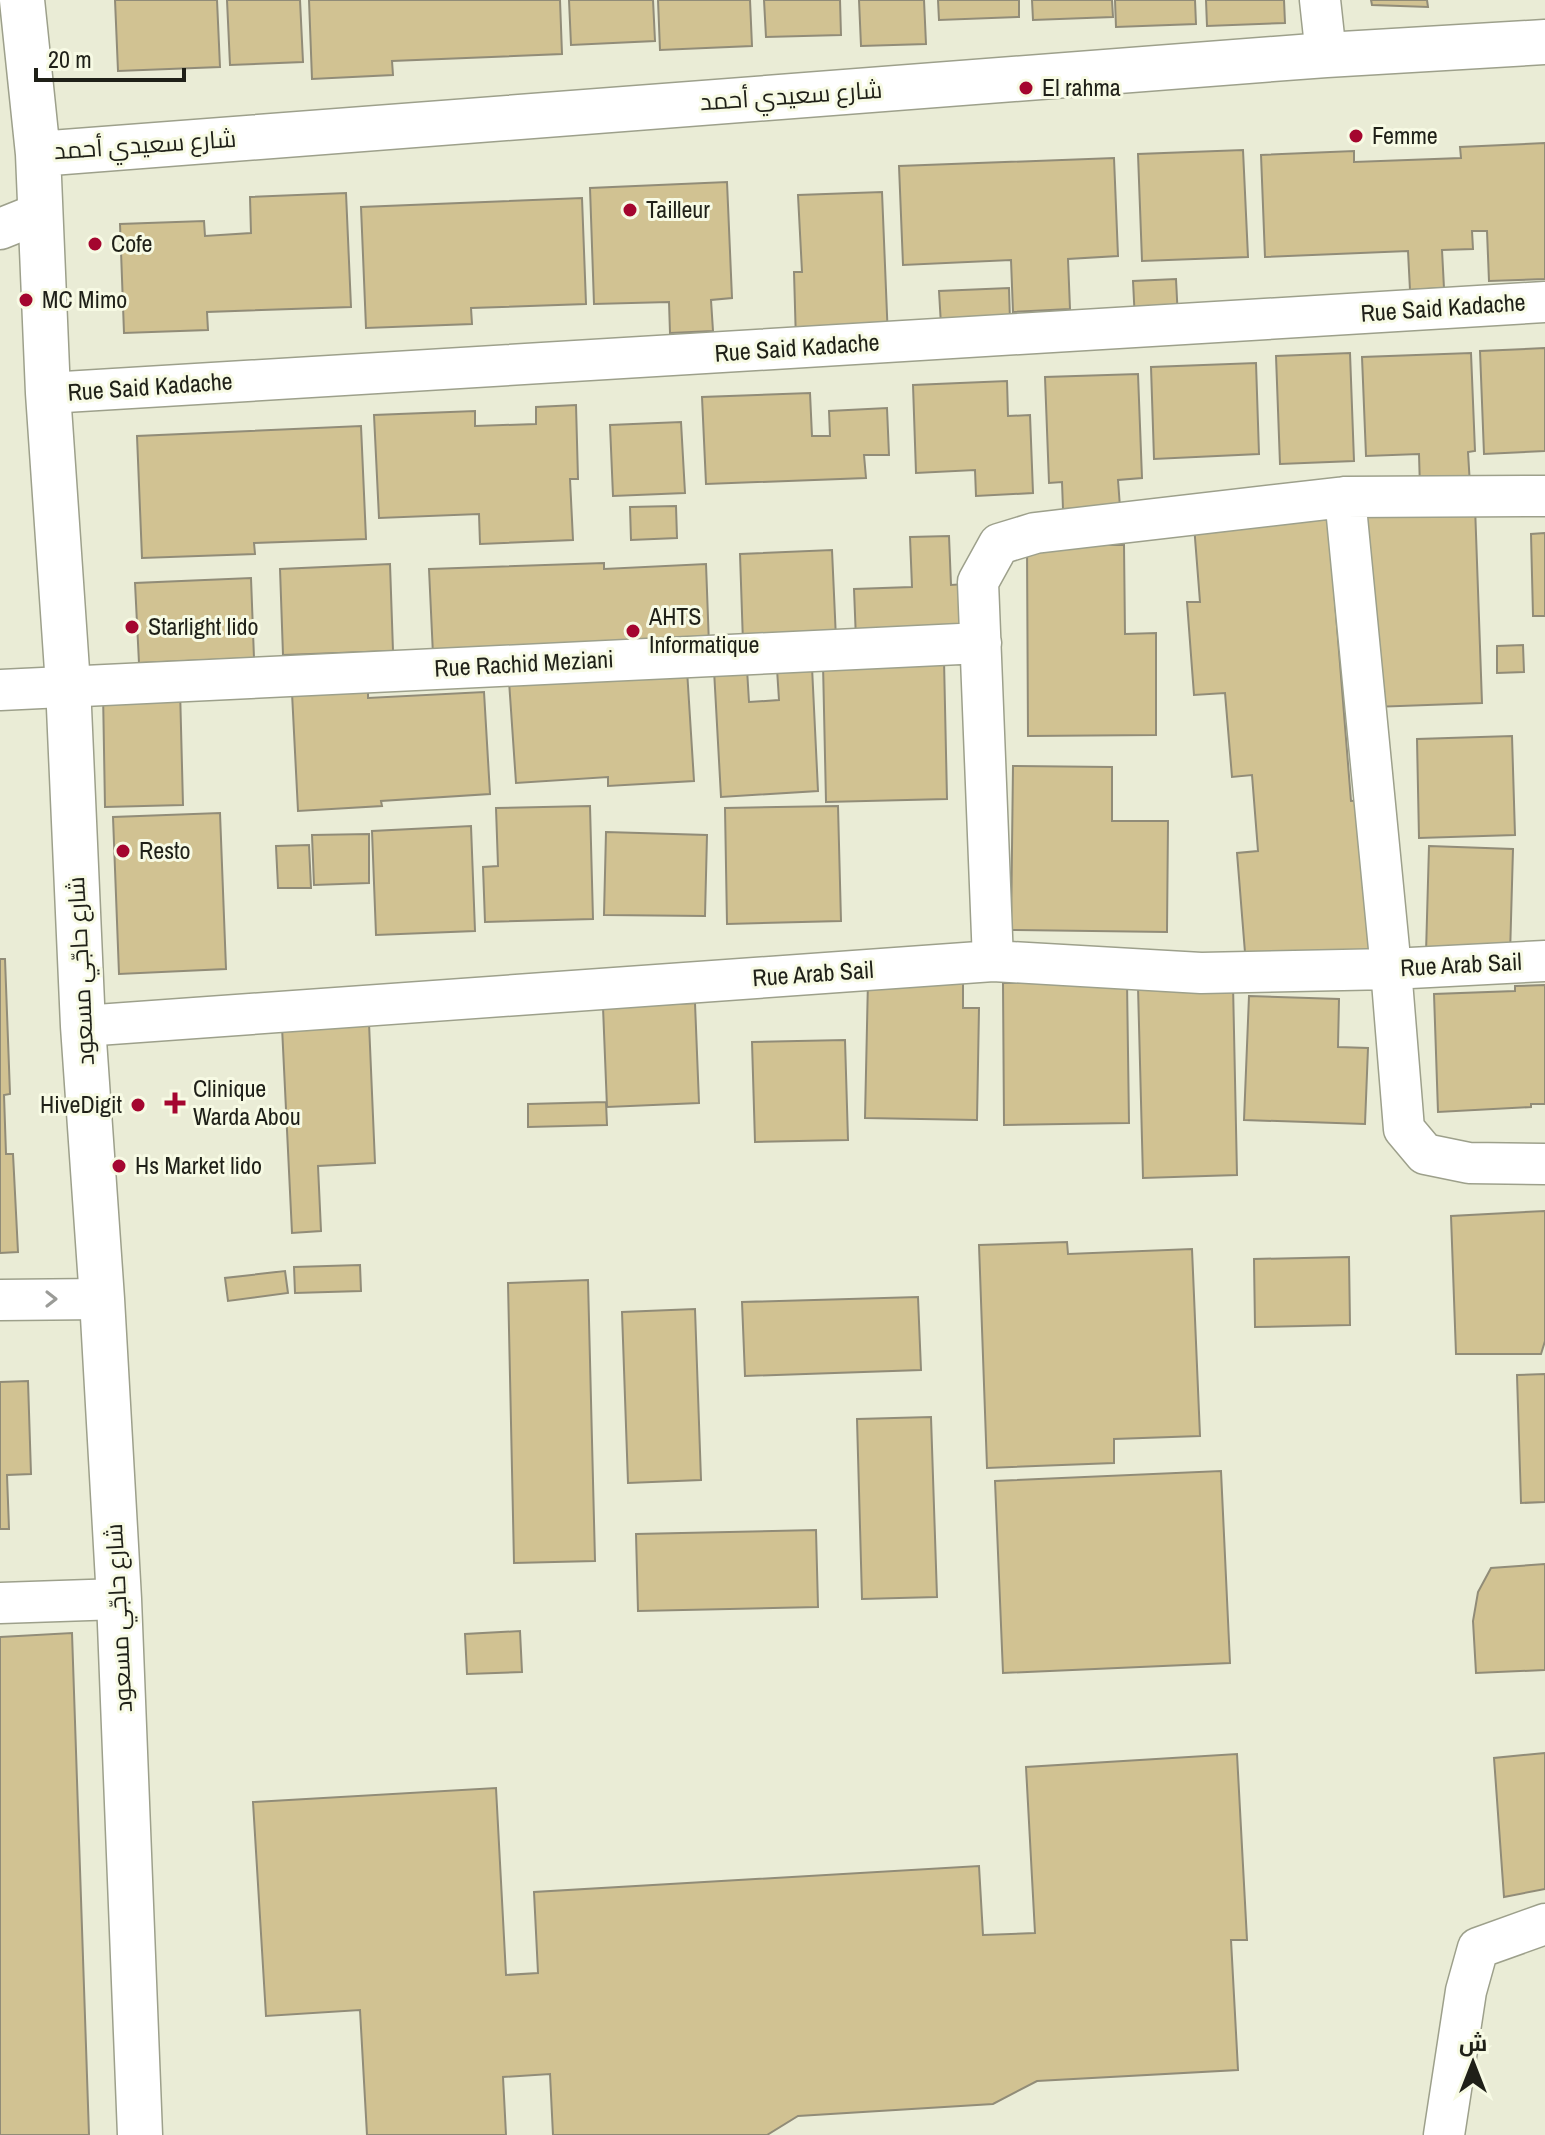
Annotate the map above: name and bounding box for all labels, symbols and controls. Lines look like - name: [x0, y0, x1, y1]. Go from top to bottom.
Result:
- scale bar: [36, 32, 184, 82]
- text: 20 m: [48, 43, 92, 75]
- place label: El rahma: [1042, 71, 1121, 103]
- street label: شارع سعيدي أحمد: [699, 73, 883, 120]
- marker: El rahma: [1017, 79, 1035, 97]
- place label: Femme: [1372, 119, 1438, 151]
- street label: شارع سعيدي أحمد: [53, 122, 237, 169]
- marker: Femme: [1347, 127, 1365, 145]
- place label: Tailleur: [646, 193, 710, 225]
- marker: Tailleur: [621, 201, 639, 219]
- place label: Cofe: [111, 227, 153, 259]
- marker: Cofe: [86, 235, 104, 253]
- place label: MC Mimo: [42, 283, 127, 315]
- street label: Rue Said Kadache: [1359, 285, 1526, 329]
- marker: MC Mimo: [17, 291, 35, 309]
- street label: Rue Said Kadache: [713, 325, 880, 369]
- street label: Rue Said Kadache: [66, 364, 233, 408]
- place label: AHTS Informatique: [648, 600, 760, 660]
- place label: Starlight lido: [148, 610, 259, 642]
- marker: Starlight lido: [123, 618, 141, 636]
- marker: AHTS Informatique: [624, 622, 642, 640]
- street label: Rue Rachid Meziani: [434, 642, 614, 684]
- place label: Resto: [139, 834, 190, 866]
- marker: Resto: [114, 842, 132, 860]
- street label: شارع حاجّي مسعود: [59, 876, 105, 1066]
- street label: Rue Arab Sail: [1399, 945, 1522, 983]
- street label: Rue Arab Sail: [751, 953, 875, 993]
- place label: Clinique Warda Abou: [193, 1072, 301, 1132]
- place label: HiveDigit: [40, 1088, 123, 1120]
- marker: Clinique Warda Abou: [164, 1092, 186, 1114]
- marker: HiveDigit: [129, 1096, 147, 1114]
- place label: Hs Market lido: [135, 1149, 262, 1181]
- marker: Hs Market lido: [110, 1157, 128, 1175]
- one-way arrow: [45, 1290, 58, 1308]
- street label: شارع حاجّي مسعود: [97, 1523, 143, 1713]
- north arrow: [1433, 2023, 1513, 2103]
- text: ش: [1459, 2028, 1487, 2058]

